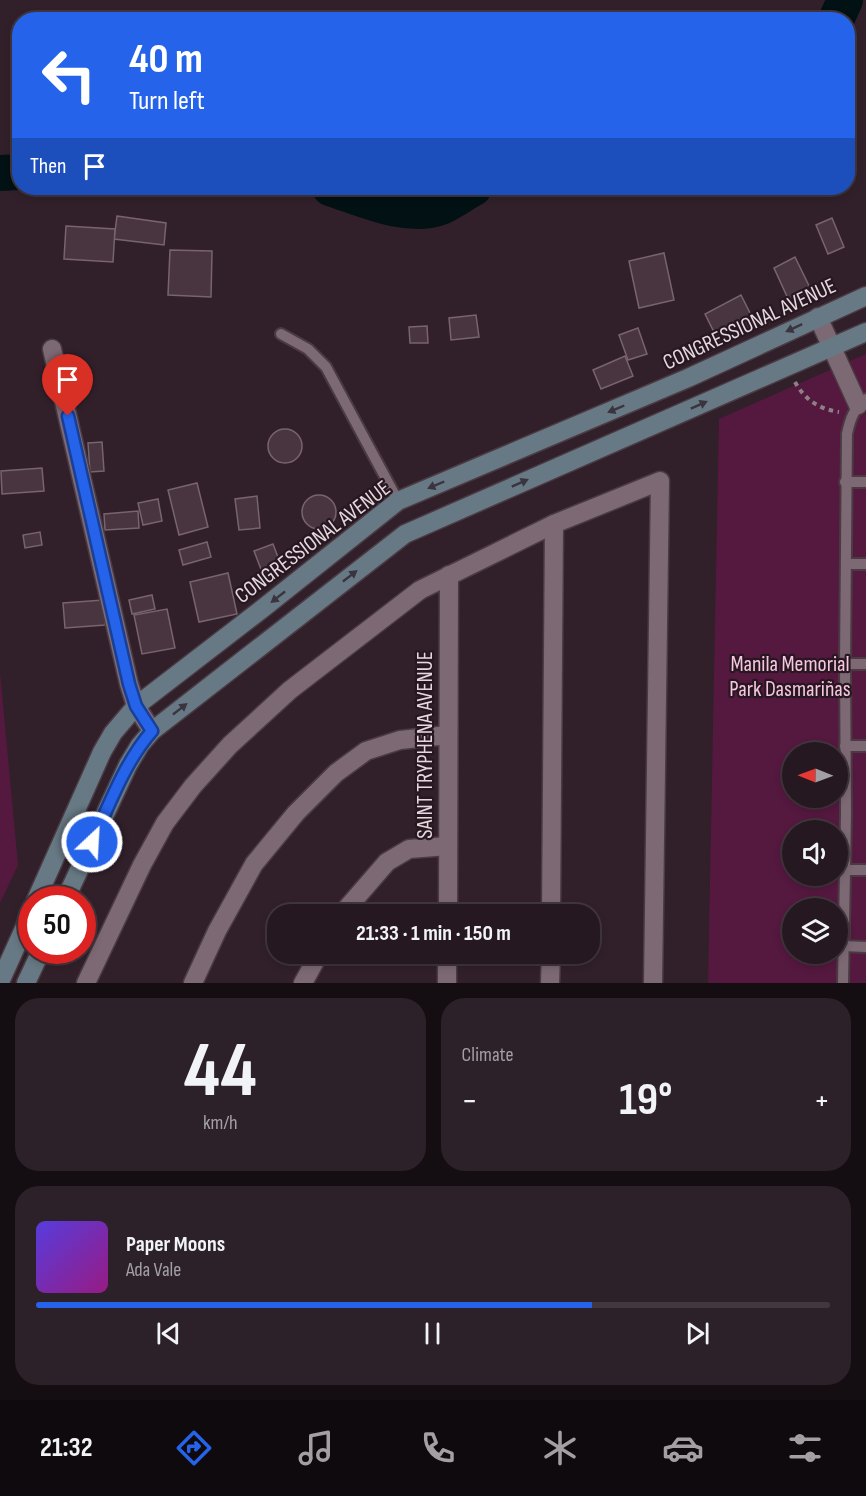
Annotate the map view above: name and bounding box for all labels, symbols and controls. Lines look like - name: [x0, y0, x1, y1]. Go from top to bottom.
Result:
- text: 40 m: [129, 34, 203, 85]
- icon: left: [30, 36, 108, 114]
- text: Turn left: [129, 85, 205, 117]
- icon: arrive: [78, 150, 111, 183]
- text: Then: [30, 153, 66, 180]
- street label: CONGRESSIONAL AVENUE: [659, 272, 840, 376]
- one-way arrow: [785, 324, 802, 333]
- pin: [42, 354, 93, 416]
- icon: arrive: [51, 363, 84, 396]
- one-way arrow: [690, 400, 708, 410]
- one-way arrow: [607, 404, 625, 414]
- street label: CONGRESSIONAL AVENUE: [230, 475, 396, 609]
- one-way arrow: [512, 478, 530, 488]
- one-way arrow: [427, 480, 445, 490]
- one-way arrow: [343, 571, 358, 583]
- one-way arrow: [270, 590, 286, 603]
- street label: SAINT TRYPHENA AVENUE: [412, 651, 439, 839]
- park label: Manila Memorial Park Dasmariñas: [729, 651, 851, 703]
- one-way arrow: [172, 703, 187, 715]
- north arrow: [782, 742, 848, 808]
- map controls: [782, 742, 848, 964]
- position arrow: [60, 810, 124, 874]
- button: sound: [782, 820, 848, 886]
- speed limit sign: 50: [18, 886, 96, 964]
- button: layers: [782, 898, 848, 964]
- text: 21:33 · 1 min · 150 m: [356, 920, 511, 947]
- text: 44: [184, 1025, 257, 1118]
- text: Climate: [462, 1043, 514, 1067]
- text: 19°: [619, 1073, 672, 1128]
- text: −: [462, 1081, 478, 1121]
- text: +: [814, 1081, 830, 1121]
- text: km/h: [203, 1111, 238, 1135]
- text: Paper Moons: [126, 1231, 225, 1258]
- text: Ada Vale: [126, 1258, 181, 1282]
- icon: previous: [152, 1317, 185, 1350]
- icon: pause: [416, 1317, 449, 1350]
- icon: next: [681, 1317, 714, 1350]
- icon: directions: [173, 1427, 215, 1469]
- icon: music: [295, 1427, 337, 1469]
- icon: phone: [417, 1427, 459, 1469]
- icon: climate: [539, 1427, 581, 1469]
- icon: car: [662, 1427, 704, 1469]
- icon: filters: [784, 1427, 826, 1469]
- text: 21:32: [40, 1432, 93, 1464]

